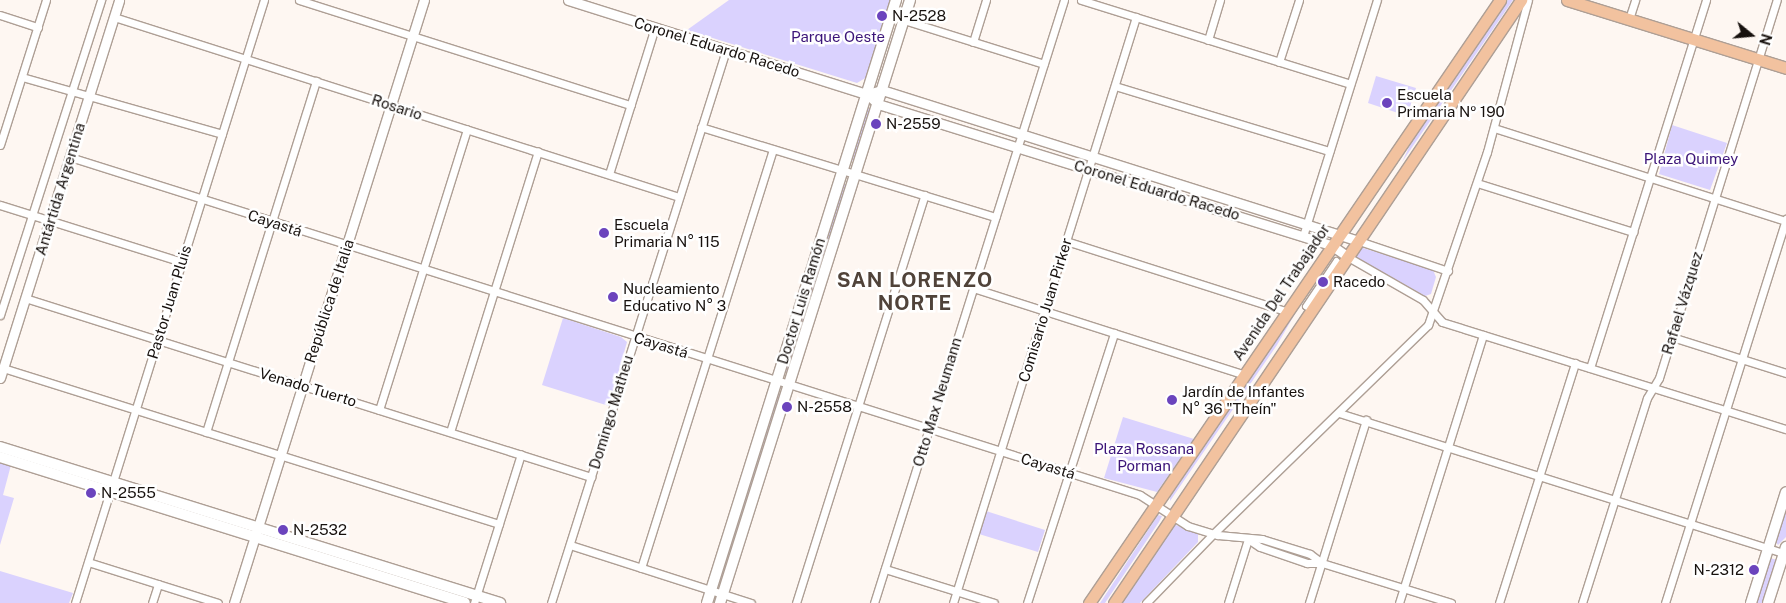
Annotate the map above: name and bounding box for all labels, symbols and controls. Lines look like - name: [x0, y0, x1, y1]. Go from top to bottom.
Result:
- place label: N-2528: [892, 7, 946, 25]
- marker: N-2528: [876, 10, 888, 22]
- north arrow: [1726, 10, 1776, 60]
- street label: Coronel Eduardo Racedo: [632, 13, 802, 81]
- park label: Parque Oeste: [791, 28, 885, 46]
- text: N: [1756, 32, 1775, 47]
- place label: Escuela Primaria Nº 190: [1397, 85, 1505, 120]
- street label: Rosario: [369, 90, 425, 124]
- marker: Escuela Primaria Nº 190: [1381, 97, 1393, 109]
- place label: N-2559: [886, 115, 940, 133]
- marker: N-2559: [870, 118, 882, 130]
- street label: Antártida Argentina: [31, 120, 89, 258]
- park label: Plaza Quimey: [1644, 150, 1738, 168]
- street label: Coronel Eduardo Racedo: [1072, 156, 1242, 224]
- street label: Cayastá: [246, 206, 304, 240]
- place label: Escuela Primaria N° 115: [614, 215, 720, 250]
- street label: Avenida Del Trabajador: [1229, 220, 1333, 364]
- marker: Escuela Primaria N° 115: [598, 227, 610, 239]
- street label: Doctor Luis Ramón: [773, 236, 829, 366]
- street label: Comisario Juan Pirker: [1014, 236, 1076, 384]
- street label: República de Italia: [301, 237, 357, 365]
- street label: Pastor Juan Pluis: [143, 243, 195, 361]
- street label: Rafael Vázquez: [1658, 249, 1706, 357]
- district label: SAN LORENZO NORTE: [835, 269, 995, 316]
- place label: Racedo: [1333, 273, 1385, 291]
- marker: Racedo: [1317, 276, 1329, 288]
- place label: Nucleamiento Educativo N° 3: [623, 279, 726, 314]
- marker: Nucleamiento Educativo N° 3: [607, 291, 619, 303]
- street label: Cayastá: [632, 328, 690, 362]
- street label: Otto Max Neumann: [909, 335, 965, 469]
- street label: Domingo Matheu: [585, 353, 637, 471]
- street label: Venado Tuerto: [257, 364, 359, 410]
- place label: Jardín de Infantes N° 36 "Theín": [1182, 382, 1305, 417]
- marker: Jardín de Infantes N° 36 "Theín": [1166, 394, 1178, 406]
- place label: N-2558: [797, 398, 852, 416]
- marker: N-2558: [781, 401, 793, 413]
- park label: Plaza Rossana Porman: [1094, 439, 1194, 474]
- street label: Cayastá: [1019, 449, 1077, 483]
- place label: N-2555: [101, 484, 156, 502]
- marker: N-2555: [85, 487, 97, 499]
- place label: N-2532: [293, 521, 347, 539]
- marker: N-2532: [277, 524, 289, 536]
- place label: N-2312: [1694, 561, 1744, 579]
- marker: N-2312: [1748, 564, 1760, 576]

